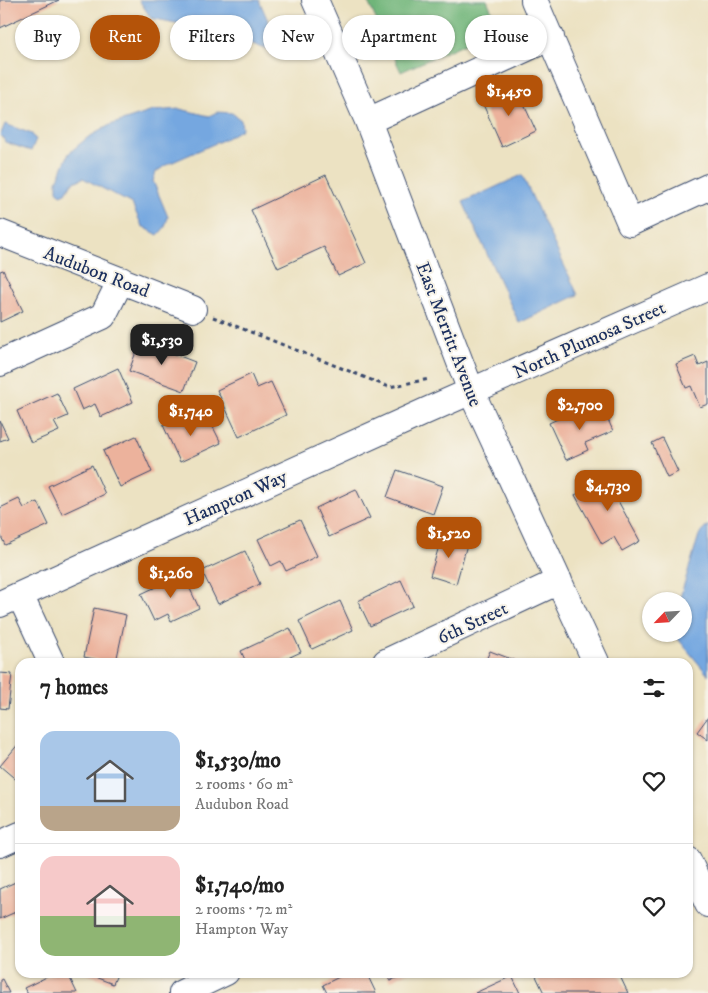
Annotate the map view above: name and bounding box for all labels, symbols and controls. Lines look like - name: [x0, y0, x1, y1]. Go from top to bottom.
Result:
- chip: Buy: [15, 15, 80, 60]
- chip: Rent: [90, 15, 160, 60]
- chip: Filters: [170, 15, 253, 60]
- chip: New: [263, 15, 332, 60]
- chip: Apartment: [342, 15, 455, 60]
- chip: House: [465, 15, 547, 60]
- pin: $1,450: [468, 74, 550, 117]
- text: $1,450: [487, 81, 531, 101]
- street label: Audubon Road: [40, 242, 153, 303]
- street label: East Merritt Avenue: [410, 259, 487, 410]
- street label: North Plumosa Street: [510, 296, 669, 384]
- pin: $1,530: [121, 324, 203, 366]
- text: $1,530: [141, 330, 183, 350]
- pin: $2,700: [539, 388, 621, 431]
- pin: $1,740: [150, 394, 232, 437]
- text: $2,700: [557, 395, 603, 415]
- text: $1,740: [169, 401, 213, 421]
- street label: Hampton Way: [180, 465, 292, 531]
- pin: $4,730: [567, 470, 649, 512]
- text: $4,730: [586, 476, 630, 496]
- pin: $1,520: [408, 516, 490, 559]
- text: $1,520: [427, 523, 471, 543]
- pin: $1,260: [130, 556, 212, 599]
- text: $1,260: [149, 563, 193, 583]
- north arrow: [642, 592, 692, 642]
- map controls: [642, 592, 692, 642]
- street label: 6th Street: [434, 597, 511, 650]
- icon: filters: [640, 674, 668, 702]
- text: 7 homes: [40, 675, 108, 701]
- text: $1,530/mo: [195, 748, 281, 774]
- icon: home: [80, 751, 140, 811]
- icon: heart: [640, 767, 668, 795]
- text: 2 rooms · 60 m²: [195, 774, 293, 794]
- text: Audubon Road: [195, 794, 289, 814]
- text: $1,740/mo: [195, 873, 284, 899]
- icon: home: [80, 876, 140, 936]
- icon: heart: [640, 892, 668, 920]
- text: 2 rooms · 72 m²: [195, 899, 292, 919]
- text: Hampton Way: [195, 919, 288, 939]

